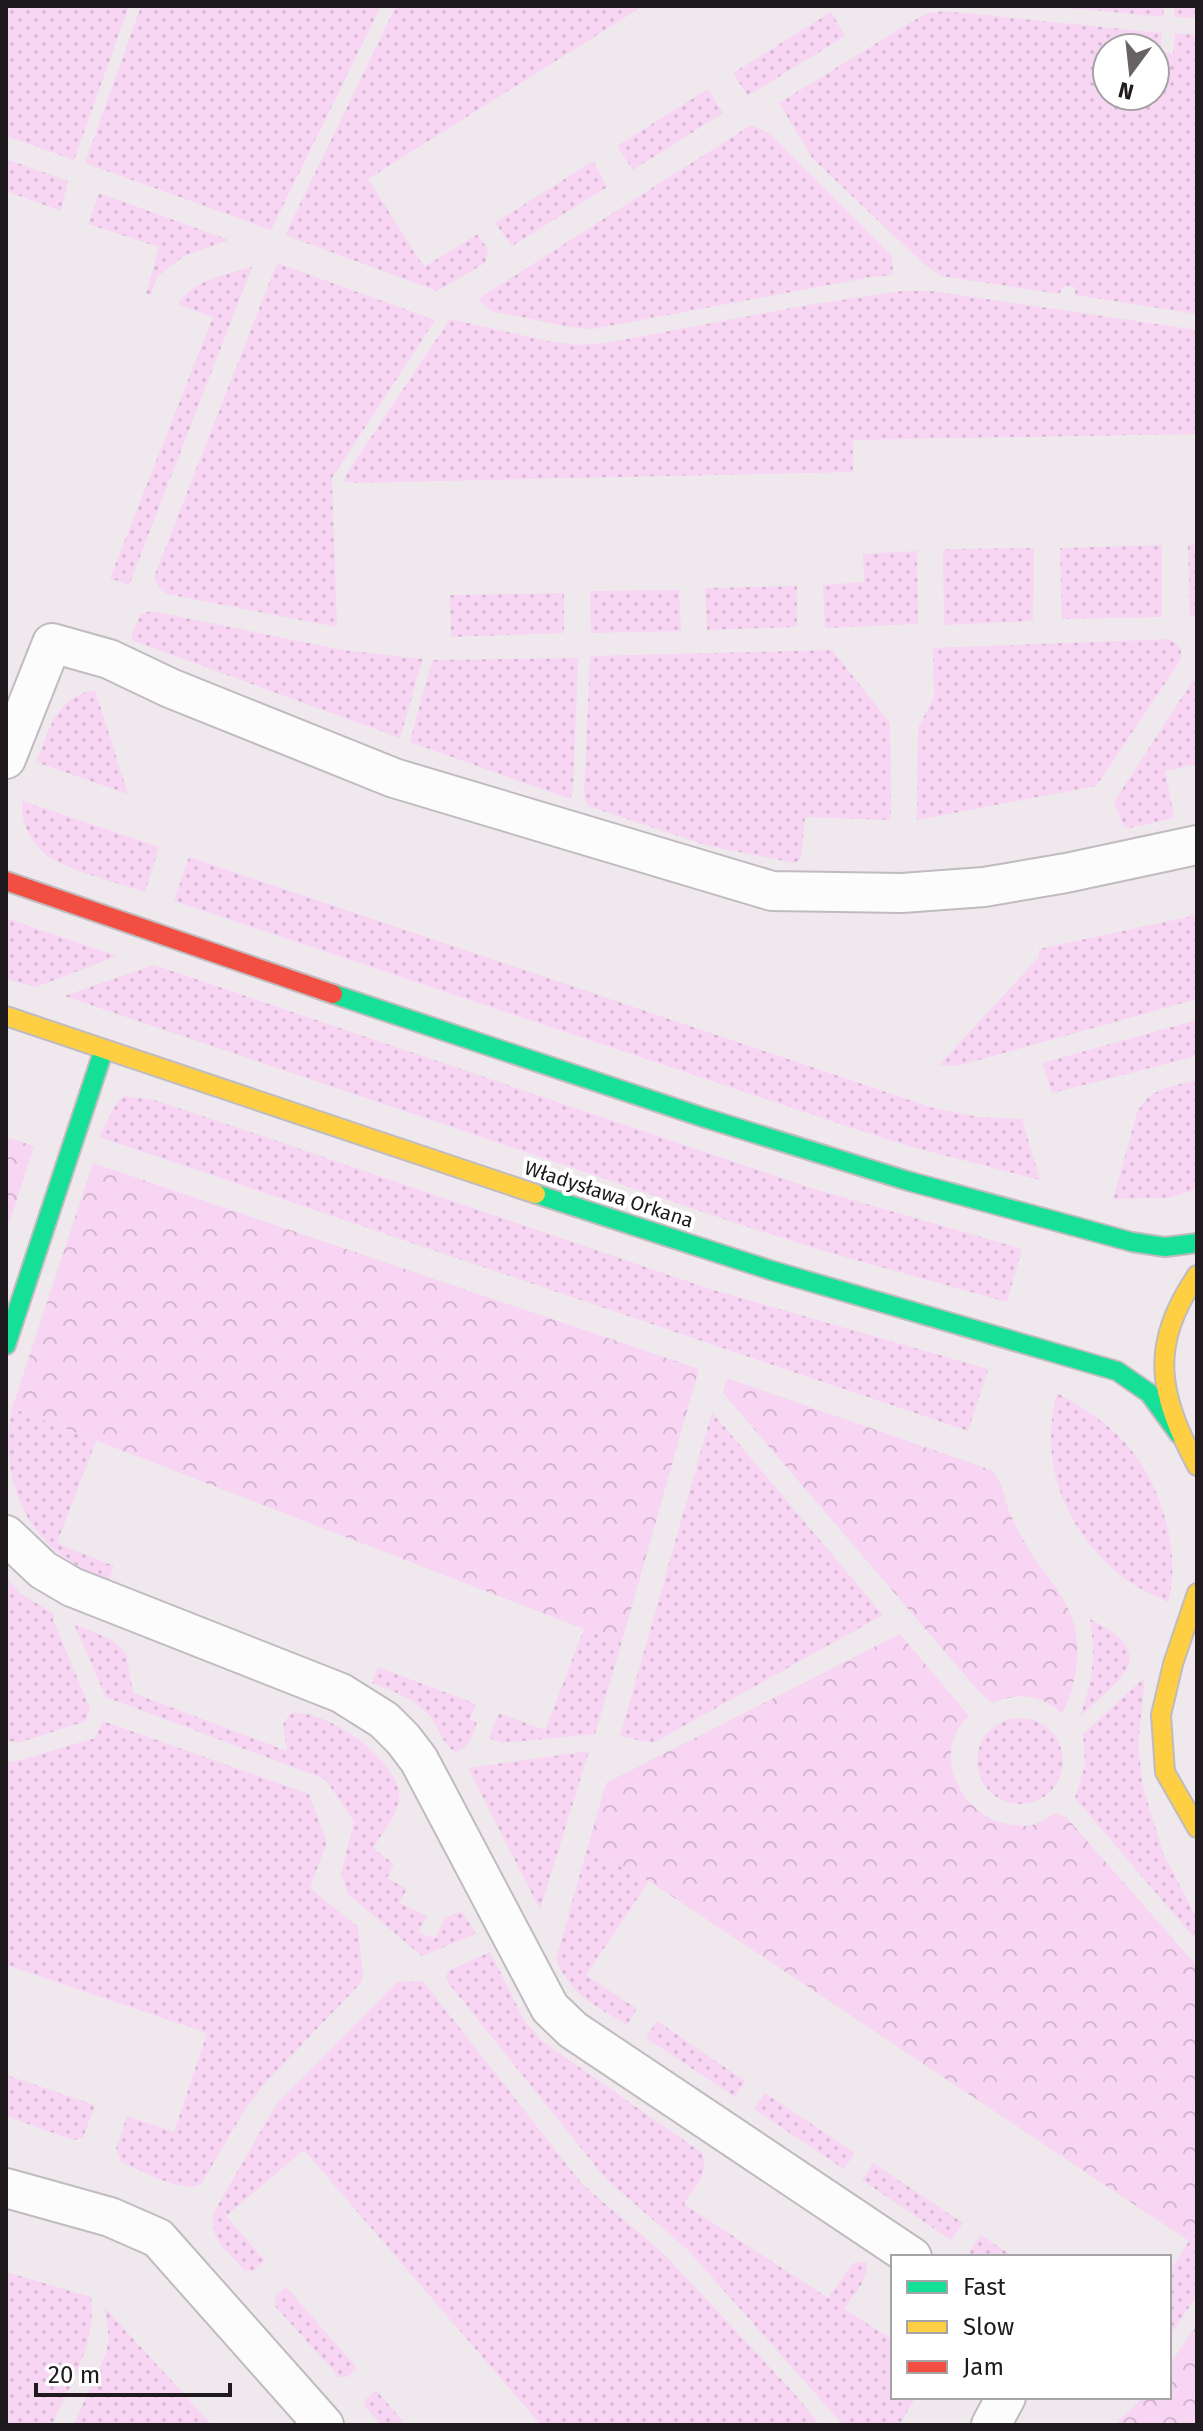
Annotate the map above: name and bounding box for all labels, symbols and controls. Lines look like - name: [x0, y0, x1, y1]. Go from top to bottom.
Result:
- north arrow: [1091, 32, 1171, 112]
- text: N: [1115, 76, 1136, 106]
- street label: Władysława Orkana: [521, 1155, 697, 1233]
- legend: [891, 2255, 1171, 2399]
- text: Fast: [963, 2273, 1006, 2301]
- text: Slow: [963, 2313, 1014, 2341]
- scale bar: [36, 2347, 230, 2397]
- text: Jam: [963, 2353, 1004, 2381]
- text: 20 m: [48, 2361, 100, 2389]

